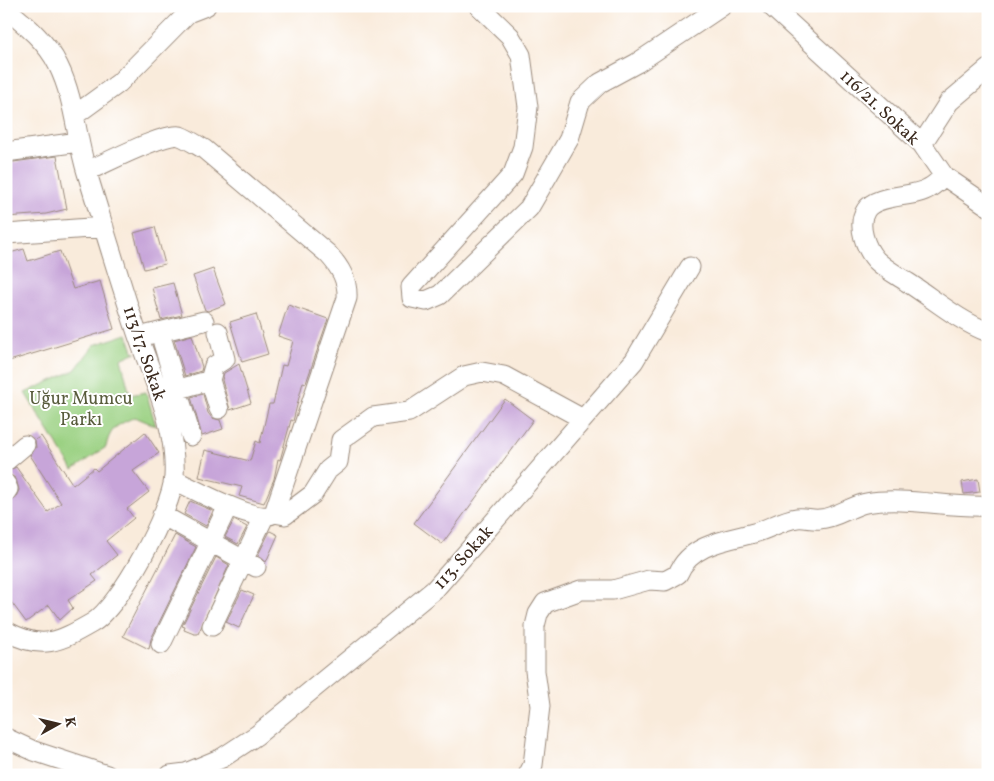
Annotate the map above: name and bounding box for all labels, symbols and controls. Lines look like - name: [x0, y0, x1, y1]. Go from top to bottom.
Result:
- street label: 116/21. Sokak: [833, 64, 925, 152]
- street label: 113/17. Sokak: [116, 303, 172, 404]
- park label: Uğur Mumcu Parkı: [29, 387, 133, 433]
- street label: 113. Sokak: [428, 520, 500, 596]
- north arrow: [32, 698, 82, 748]
- text: K: [59, 716, 80, 729]

